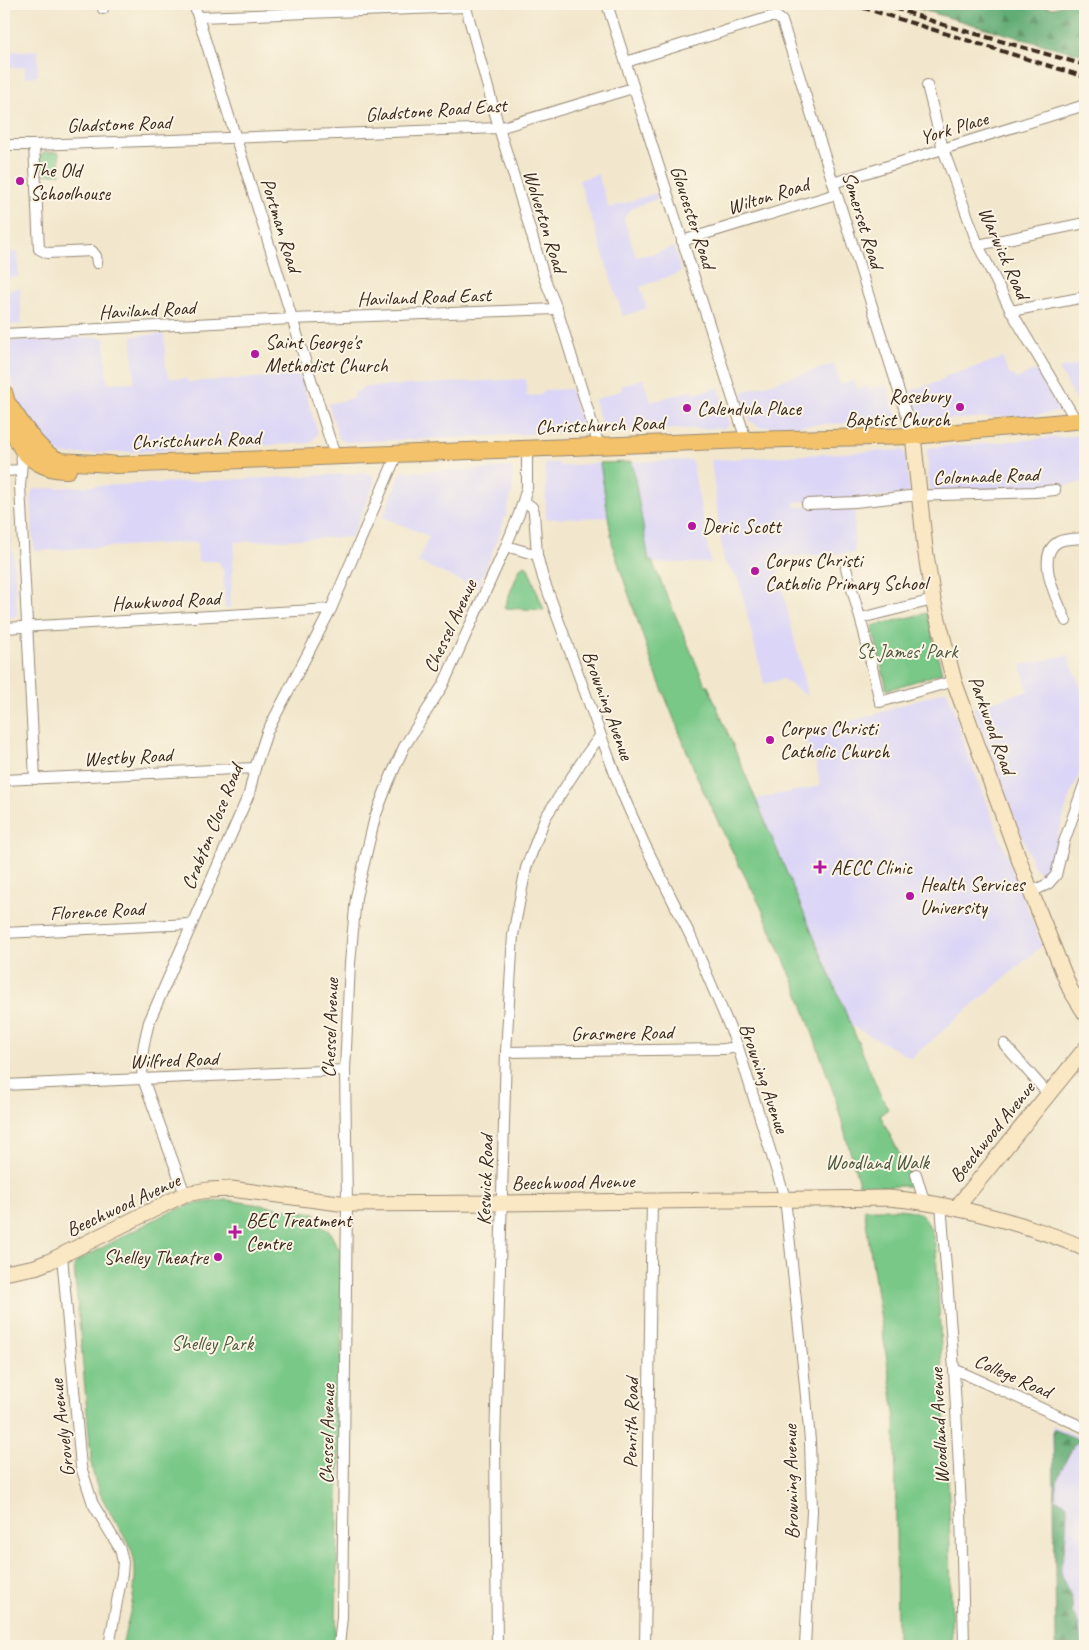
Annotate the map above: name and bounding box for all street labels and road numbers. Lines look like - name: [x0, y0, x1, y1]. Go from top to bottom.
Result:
- street label: Gladstone Road East: [365, 92, 510, 127]
- street label: York Place: [917, 105, 992, 150]
- street label: Gladstone Road: [66, 110, 175, 138]
- street label: Gloucester Road: [665, 162, 722, 275]
- street label: Wolverton Road: [518, 167, 573, 278]
- street label: Somerset Road: [836, 169, 890, 274]
- street label: Wilton Road: [724, 171, 815, 220]
- street label: Portman Road: [255, 175, 308, 278]
- street label: Warwick Road: [973, 203, 1037, 306]
- street label: Haviland Road East: [357, 282, 494, 312]
- street label: Haviland Road: [98, 295, 199, 325]
- street label: Christchurch Road: [535, 410, 668, 440]
- street label: Christchurch Road: [131, 425, 264, 455]
- street label: Colonnade Road: [933, 462, 1043, 490]
- street label: Chessel Avenue: [418, 574, 483, 676]
- street label: Hawkwood Road: [111, 586, 224, 616]
- street label: Browning Avenue: [577, 647, 640, 764]
- street label: Parkwood Road: [963, 673, 1022, 780]
- street label: Westby Road: [83, 742, 176, 772]
- street label: Crabton Close Road: [176, 758, 250, 893]
- street label: Florence Road: [49, 896, 148, 926]
- street label: Chessel Avenue: [316, 976, 344, 1078]
- street label: Grasmere Road: [571, 1020, 676, 1046]
- street label: Browning Avenue: [734, 1020, 795, 1138]
- street label: Wilfred Road: [129, 1046, 222, 1074]
- street label: Beechwood Avenue: [944, 1075, 1041, 1188]
- street label: Keswick Road: [471, 1131, 499, 1226]
- street label: Beechwood Avenue: [62, 1167, 185, 1242]
- street label: Beechwood Avenue: [511, 1168, 636, 1196]
- street label: College Road: [971, 1348, 1058, 1405]
- street label: Woodland Avenue: [923, 1366, 955, 1484]
- street label: Penrith Road: [618, 1375, 644, 1468]
- street label: Grovely Avenue: [43, 1376, 80, 1478]
- street label: Chessel Avenue: [314, 1382, 340, 1484]
- street label: Browning Avenue: [777, 1423, 804, 1539]

